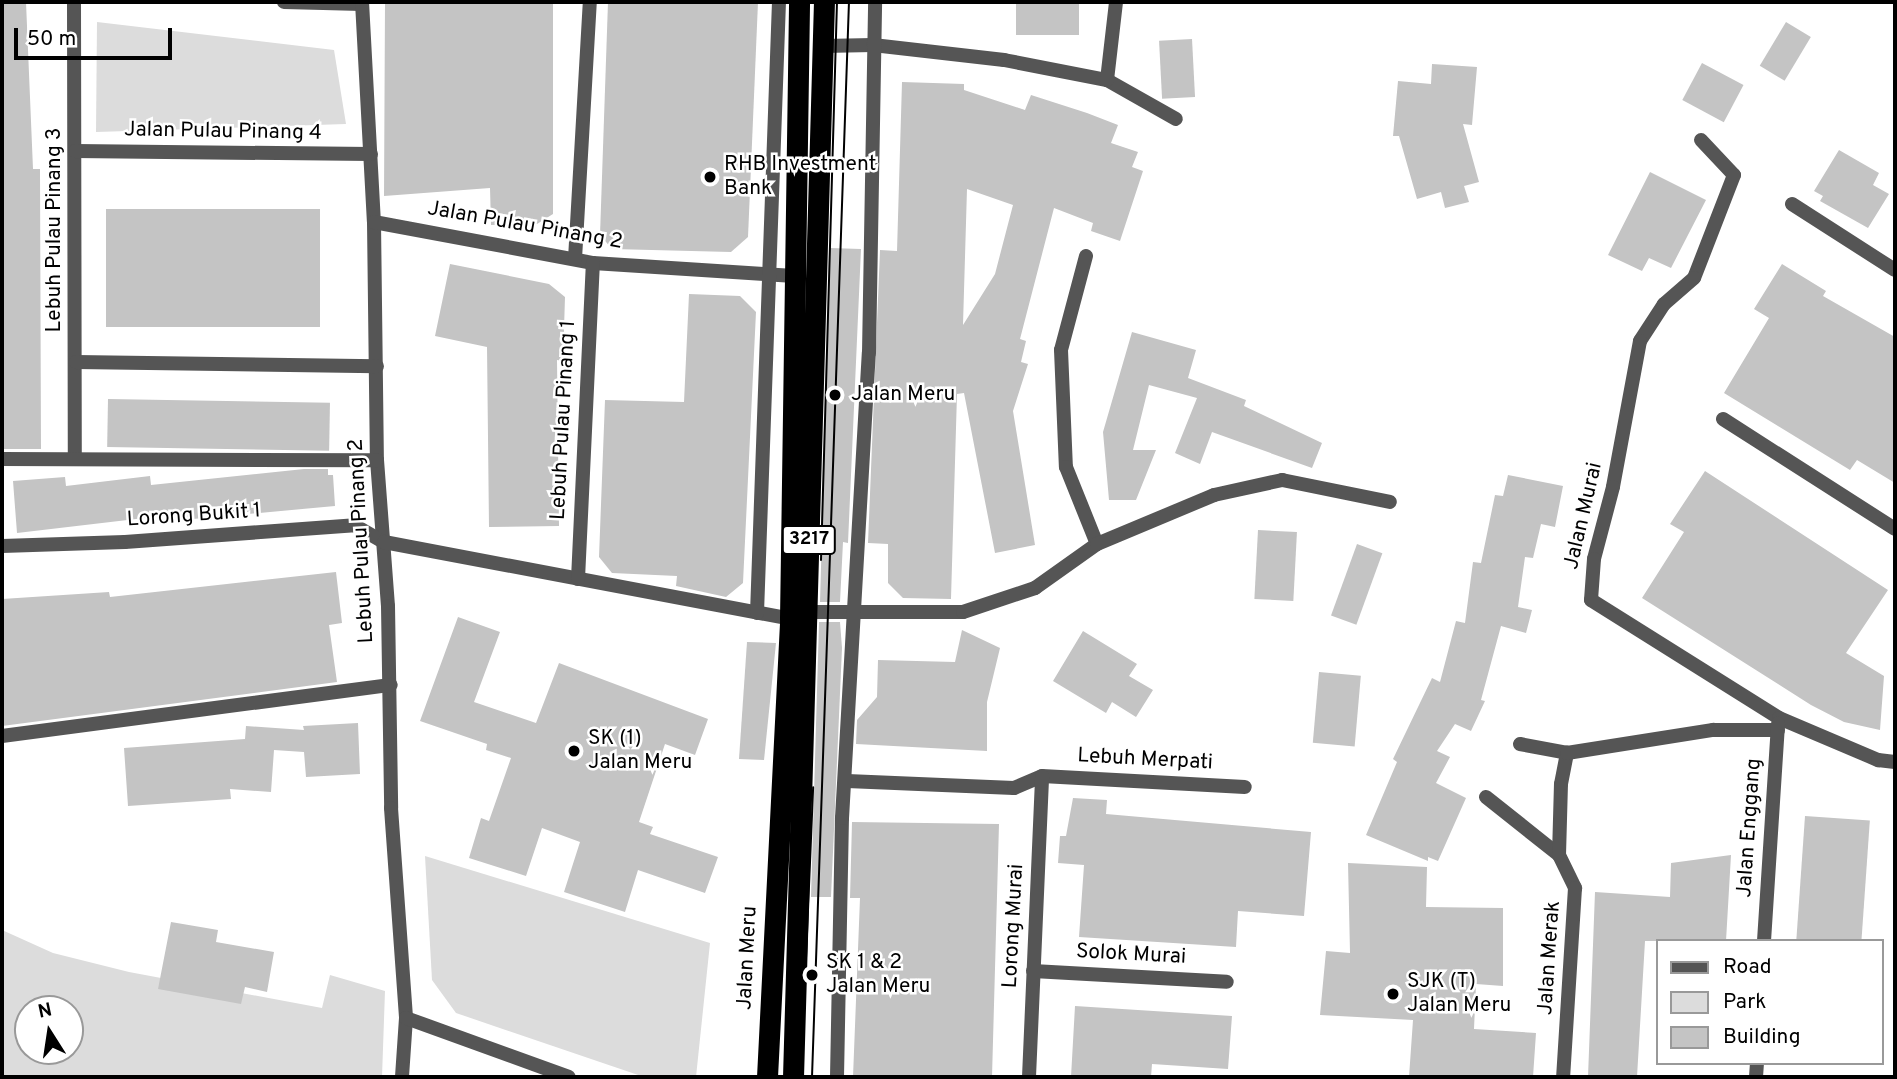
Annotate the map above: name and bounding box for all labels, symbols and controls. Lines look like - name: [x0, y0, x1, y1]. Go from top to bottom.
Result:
- scale bar: [18, 14, 175, 58]
- text: 50 m: [27, 26, 76, 53]
- street label: Jalan Pulau Pinang 4: [124, 118, 322, 146]
- street label: Lebuh Pulau Pinang 3: [42, 128, 68, 332]
- place label: RHB Investment Bank: [724, 152, 877, 202]
- marker: RHB Investment Bank: [702, 169, 718, 185]
- street label: Jalan Pulau Pinang 2: [425, 196, 625, 256]
- street label: Lebuh Pulau Pinang 1: [546, 319, 582, 521]
- place label: Jalan Meru: [851, 382, 955, 408]
- marker: Jalan Meru: [825, 385, 845, 405]
- street label: Lebuh Pulau Pinang 2: [344, 438, 380, 644]
- street label: Jalan Murai: [1559, 460, 1609, 572]
- street label: Lorong Bukit 1: [126, 499, 262, 533]
- road number: 3217: [781, 524, 837, 555]
- place label: SK (1) Jalan Meru: [588, 726, 692, 776]
- marker: SK (1) Jalan Meru: [566, 743, 582, 759]
- street label: Lebuh Merpati: [1077, 744, 1213, 776]
- street label: Jalan Enggang: [1733, 757, 1767, 899]
- street label: Lorong Murai: [998, 863, 1030, 989]
- street label: Jalan Merak: [1533, 900, 1567, 1016]
- street label: Jalan Meru: [733, 905, 763, 1011]
- legend: [1656, 939, 1883, 1065]
- street label: Solok Murai: [1075, 940, 1187, 970]
- place label: SK 1 & 2 Jalan Meru: [826, 950, 930, 1000]
- text: Road: [1723, 954, 1772, 981]
- marker: SK 1 & 2 Jalan Meru: [804, 967, 820, 983]
- place label: SJK (T) Jalan Meru: [1407, 969, 1511, 1019]
- marker: SJK (T) Jalan Meru: [1385, 986, 1401, 1002]
- text: Park: [1723, 989, 1766, 1016]
- north arrow: [14, 995, 84, 1065]
- text: N: [36, 998, 54, 1025]
- text: Building: [1723, 1024, 1801, 1051]

